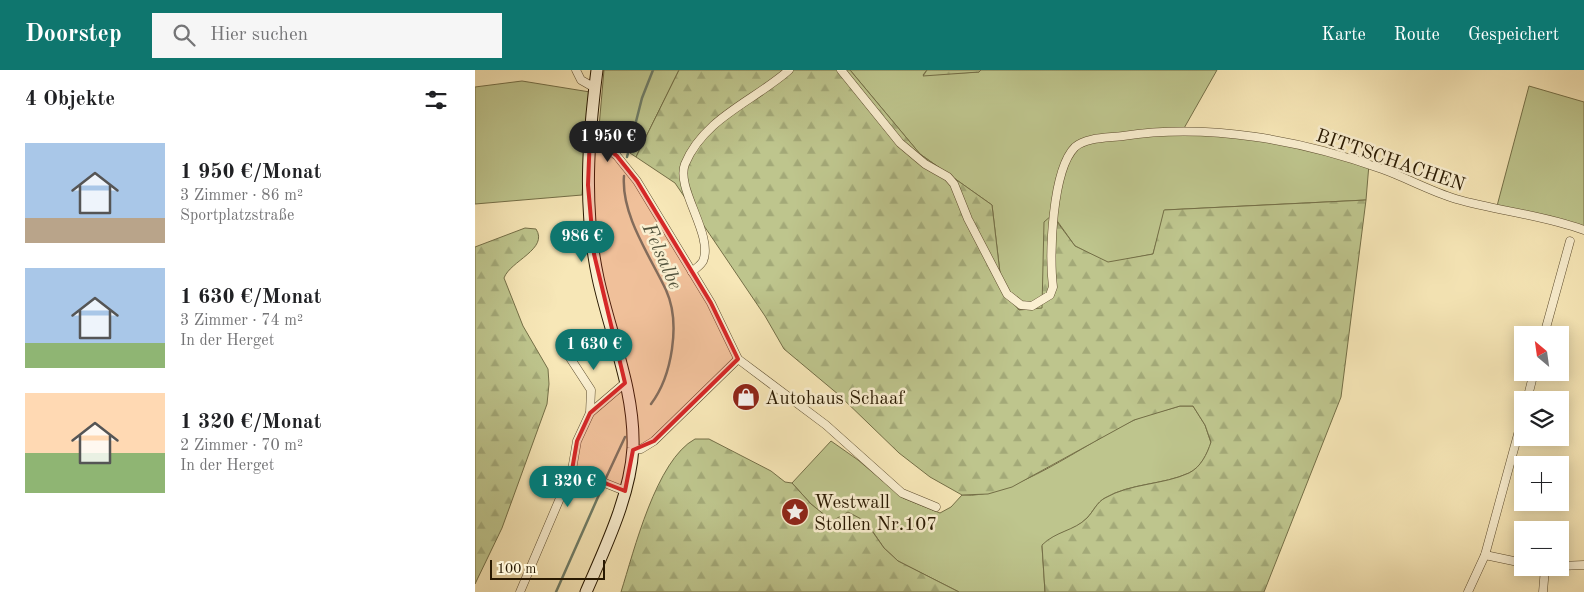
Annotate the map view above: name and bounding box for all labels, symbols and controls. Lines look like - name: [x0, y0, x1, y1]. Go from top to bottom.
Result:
- search box: [152, 13, 502, 58]
- icon: search: [170, 21, 198, 49]
- text: Doorstep: [25, 23, 122, 47]
- text: Hier suchen: [210, 26, 308, 45]
- text: Karte: [1321, 26, 1366, 44]
- text: Route: [1394, 26, 1440, 44]
- text: Gespeichert: [1468, 26, 1559, 44]
- icon: filters: [422, 86, 450, 114]
- text: 4 Objekte: [25, 89, 115, 110]
- pin: 1 950 €: [562, 121, 654, 163]
- street label: BITTSCHACHEN: [1313, 127, 1467, 196]
- text: 1 950 €: [580, 129, 636, 145]
- text: 1 950 €/Monat: [180, 162, 321, 183]
- icon: home: [65, 163, 125, 223]
- text: 3 Zimmer · 86 m²: [180, 188, 303, 204]
- text: Sportplatzstraße: [180, 208, 294, 224]
- pin: 986 €: [547, 220, 617, 263]
- water label: Felsalbe: [637, 220, 685, 293]
- text: 986 €: [561, 229, 603, 245]
- text: 1 630 €/Monat: [180, 287, 321, 308]
- icon: home: [65, 288, 125, 348]
- text: 3 Zimmer · 74 m²: [180, 313, 303, 329]
- north arrow: [1514, 326, 1569, 381]
- map controls: [1514, 326, 1569, 576]
- pin: 1 630 €: [548, 328, 640, 371]
- text: In der Herget: [180, 333, 274, 349]
- text: 1 630 €: [566, 337, 622, 353]
- shop icon: Autohaus Schaaf: [731, 382, 761, 412]
- place label: Autohaus Schaaf: [765, 390, 905, 409]
- button: layers: [1514, 391, 1569, 446]
- text: 1 320 €/Monat: [180, 412, 321, 433]
- icon: home: [65, 413, 125, 473]
- text: 2 Zimmer · 70 m²: [180, 438, 303, 454]
- button: +: [1514, 456, 1569, 511]
- text: In der Herget: [180, 458, 274, 474]
- pin: 1 320 €: [522, 466, 614, 508]
- text: 1 320 €: [540, 474, 596, 490]
- place label: Westwall Stollen Nr.107: [814, 494, 937, 535]
- place icon: Westwall Stollen Nr.107: [780, 497, 810, 527]
- button: −: [1514, 521, 1569, 576]
- scale bar: [490, 557, 605, 580]
- text: 100 m: [497, 562, 536, 576]

